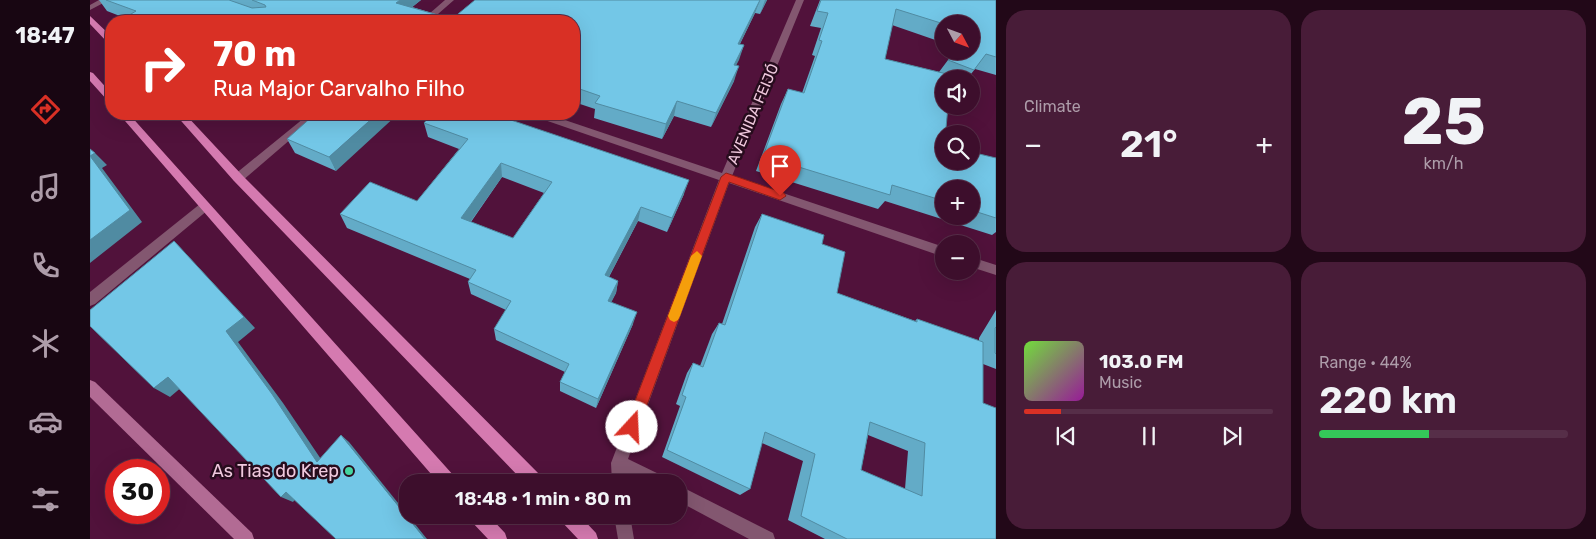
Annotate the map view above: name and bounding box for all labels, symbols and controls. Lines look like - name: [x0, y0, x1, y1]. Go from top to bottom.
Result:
- north arrow: [935, 15, 980, 60]
- map controls: [935, 15, 980, 280]
- text: 18:47: [15, 22, 75, 49]
- text: 70 m: [213, 33, 296, 75]
- icon: right: [130, 35, 195, 100]
- street label: AVENIDA FEIJÓ: [724, 61, 782, 167]
- button: sound: [935, 70, 980, 115]
- text: Rua Major Carvalho Filho: [213, 75, 465, 102]
- text: 25: [1401, 83, 1486, 160]
- icon: directions: [28, 92, 63, 127]
- text: Climate: [1024, 97, 1081, 116]
- text: 21°: [1120, 121, 1178, 167]
- button: search: [935, 125, 980, 170]
- text: −: [1024, 128, 1042, 161]
- text: +: [1256, 128, 1273, 161]
- pin: [759, 145, 801, 196]
- icon: arrive: [766, 152, 794, 180]
- text: km/h: [1424, 154, 1463, 173]
- icon: music: [28, 170, 63, 205]
- button: +: [935, 180, 980, 225]
- button: −: [935, 235, 980, 280]
- icon: phone: [28, 248, 63, 283]
- icon: climate: [28, 326, 63, 361]
- text: 103.0 FM: [1099, 350, 1184, 373]
- text: Range · 44%: [1319, 353, 1412, 372]
- text: Music: [1099, 373, 1142, 392]
- text: 220 km: [1319, 377, 1457, 423]
- position arrow: [605, 400, 657, 452]
- icon: car: [28, 404, 63, 439]
- icon: previous: [1052, 422, 1080, 450]
- icon: pause: [1135, 422, 1163, 450]
- icon: next: [1218, 422, 1246, 450]
- speed limit sign: 30: [105, 459, 170, 524]
- place label: As Tias do Krep: [212, 460, 339, 482]
- marker: As Tias do Krep: [343, 465, 355, 477]
- icon: filters: [28, 482, 63, 517]
- text: 18:48 · 1 min · 80 m: [455, 487, 631, 510]

